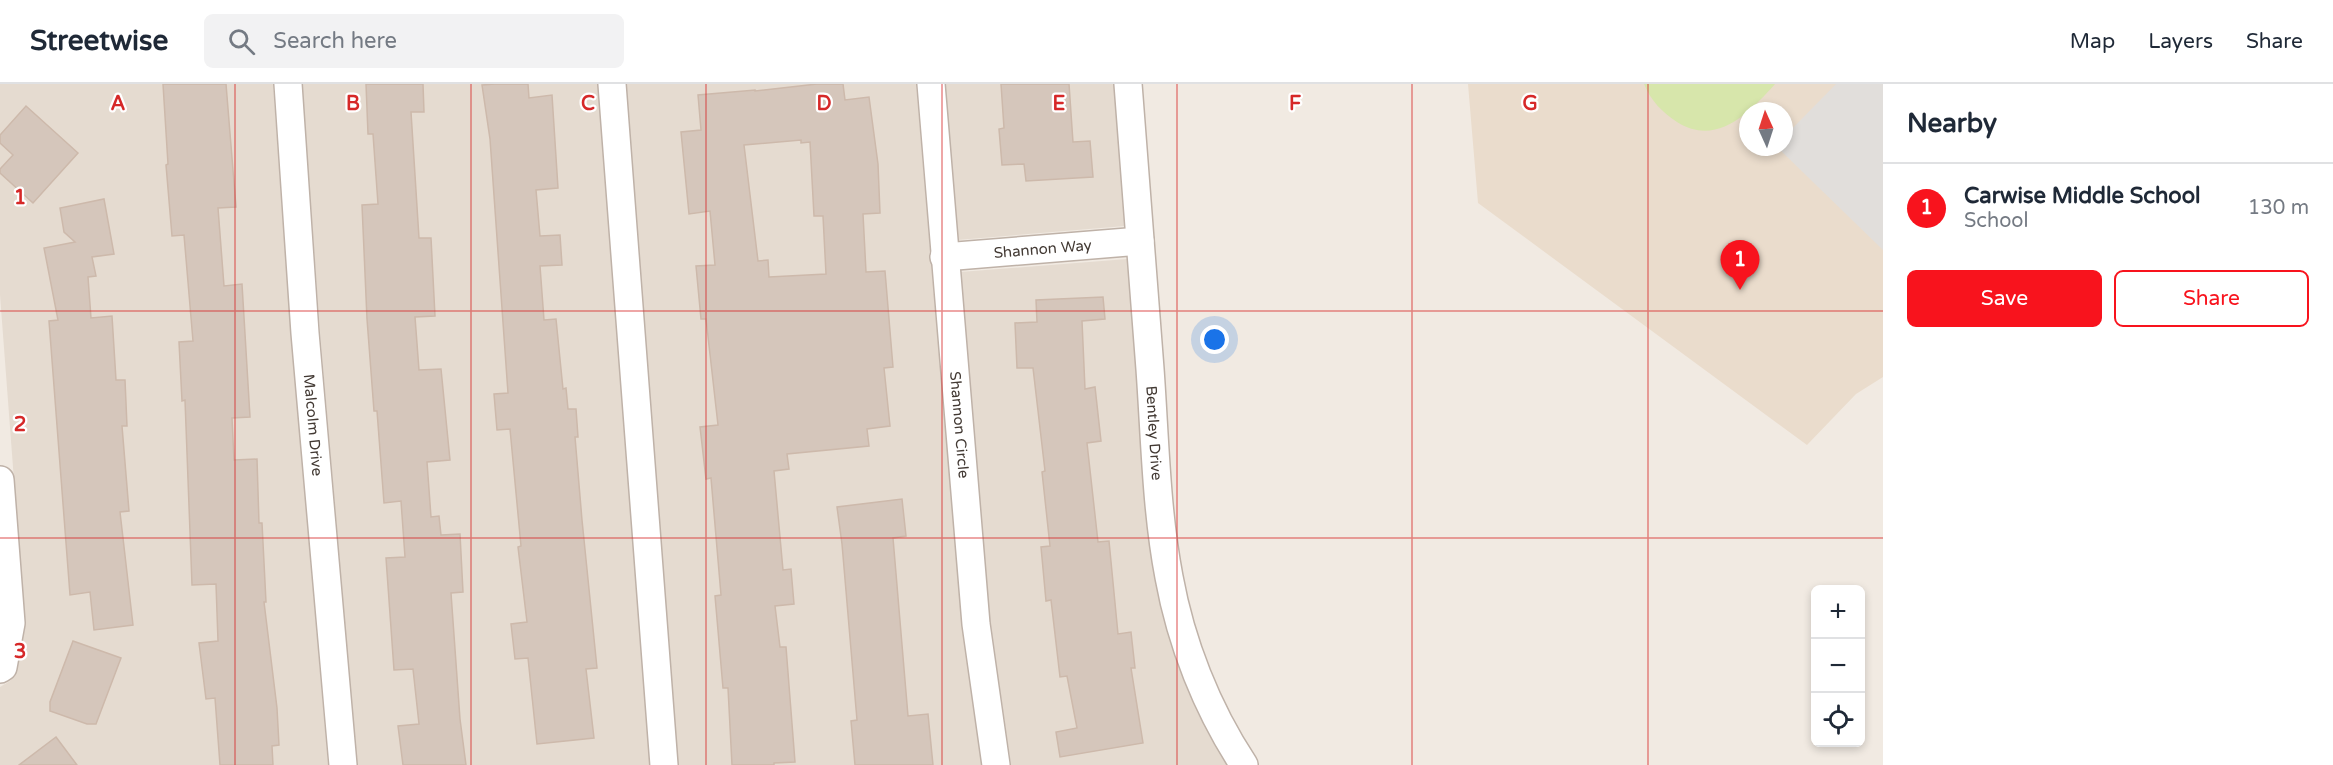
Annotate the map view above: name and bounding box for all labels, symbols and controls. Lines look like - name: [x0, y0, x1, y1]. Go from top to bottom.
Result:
- search box: [204, 14, 624, 68]
- text: Streetwise: [30, 24, 168, 58]
- icon: search: [225, 25, 258, 58]
- text: Search here: [273, 28, 397, 54]
- text: Map: [2070, 29, 2115, 54]
- text: Layers: [2148, 29, 2213, 54]
- text: Share: [2246, 29, 2303, 54]
- text: A: [111, 92, 126, 116]
- text: B: [346, 92, 360, 116]
- text: C: [581, 92, 595, 116]
- text: D: [816, 92, 832, 116]
- text: E: [1053, 92, 1066, 116]
- text: F: [1289, 92, 1301, 116]
- text: G: [1522, 92, 1538, 116]
- north arrow: [1739, 102, 1793, 156]
- text: Nearby: [1907, 108, 1997, 139]
- text: Carwise Middle School: [1964, 183, 2201, 209]
- text: 1: [14, 186, 26, 210]
- text: 1: [1920, 196, 1933, 220]
- text: 130 m: [2248, 196, 2309, 220]
- text: School: [1964, 209, 2028, 233]
- street label: Shannon Way: [993, 236, 1092, 262]
- pin: 1: [1720, 240, 1760, 290]
- button: Save: [1907, 270, 2102, 327]
- button: Share: [2114, 270, 2309, 327]
- your location: [1200, 325, 1229, 354]
- street label: Shannon Circle: [946, 371, 973, 479]
- street label: Malcolm Drive: [300, 373, 327, 477]
- street label: Bentley Drive: [1142, 385, 1166, 481]
- text: 2: [14, 413, 26, 437]
- map controls: [1811, 585, 1865, 747]
- button: +: [1811, 585, 1865, 639]
- button: −: [1811, 639, 1865, 693]
- text: 3: [14, 640, 26, 664]
- button: locate: [1811, 693, 1865, 747]

